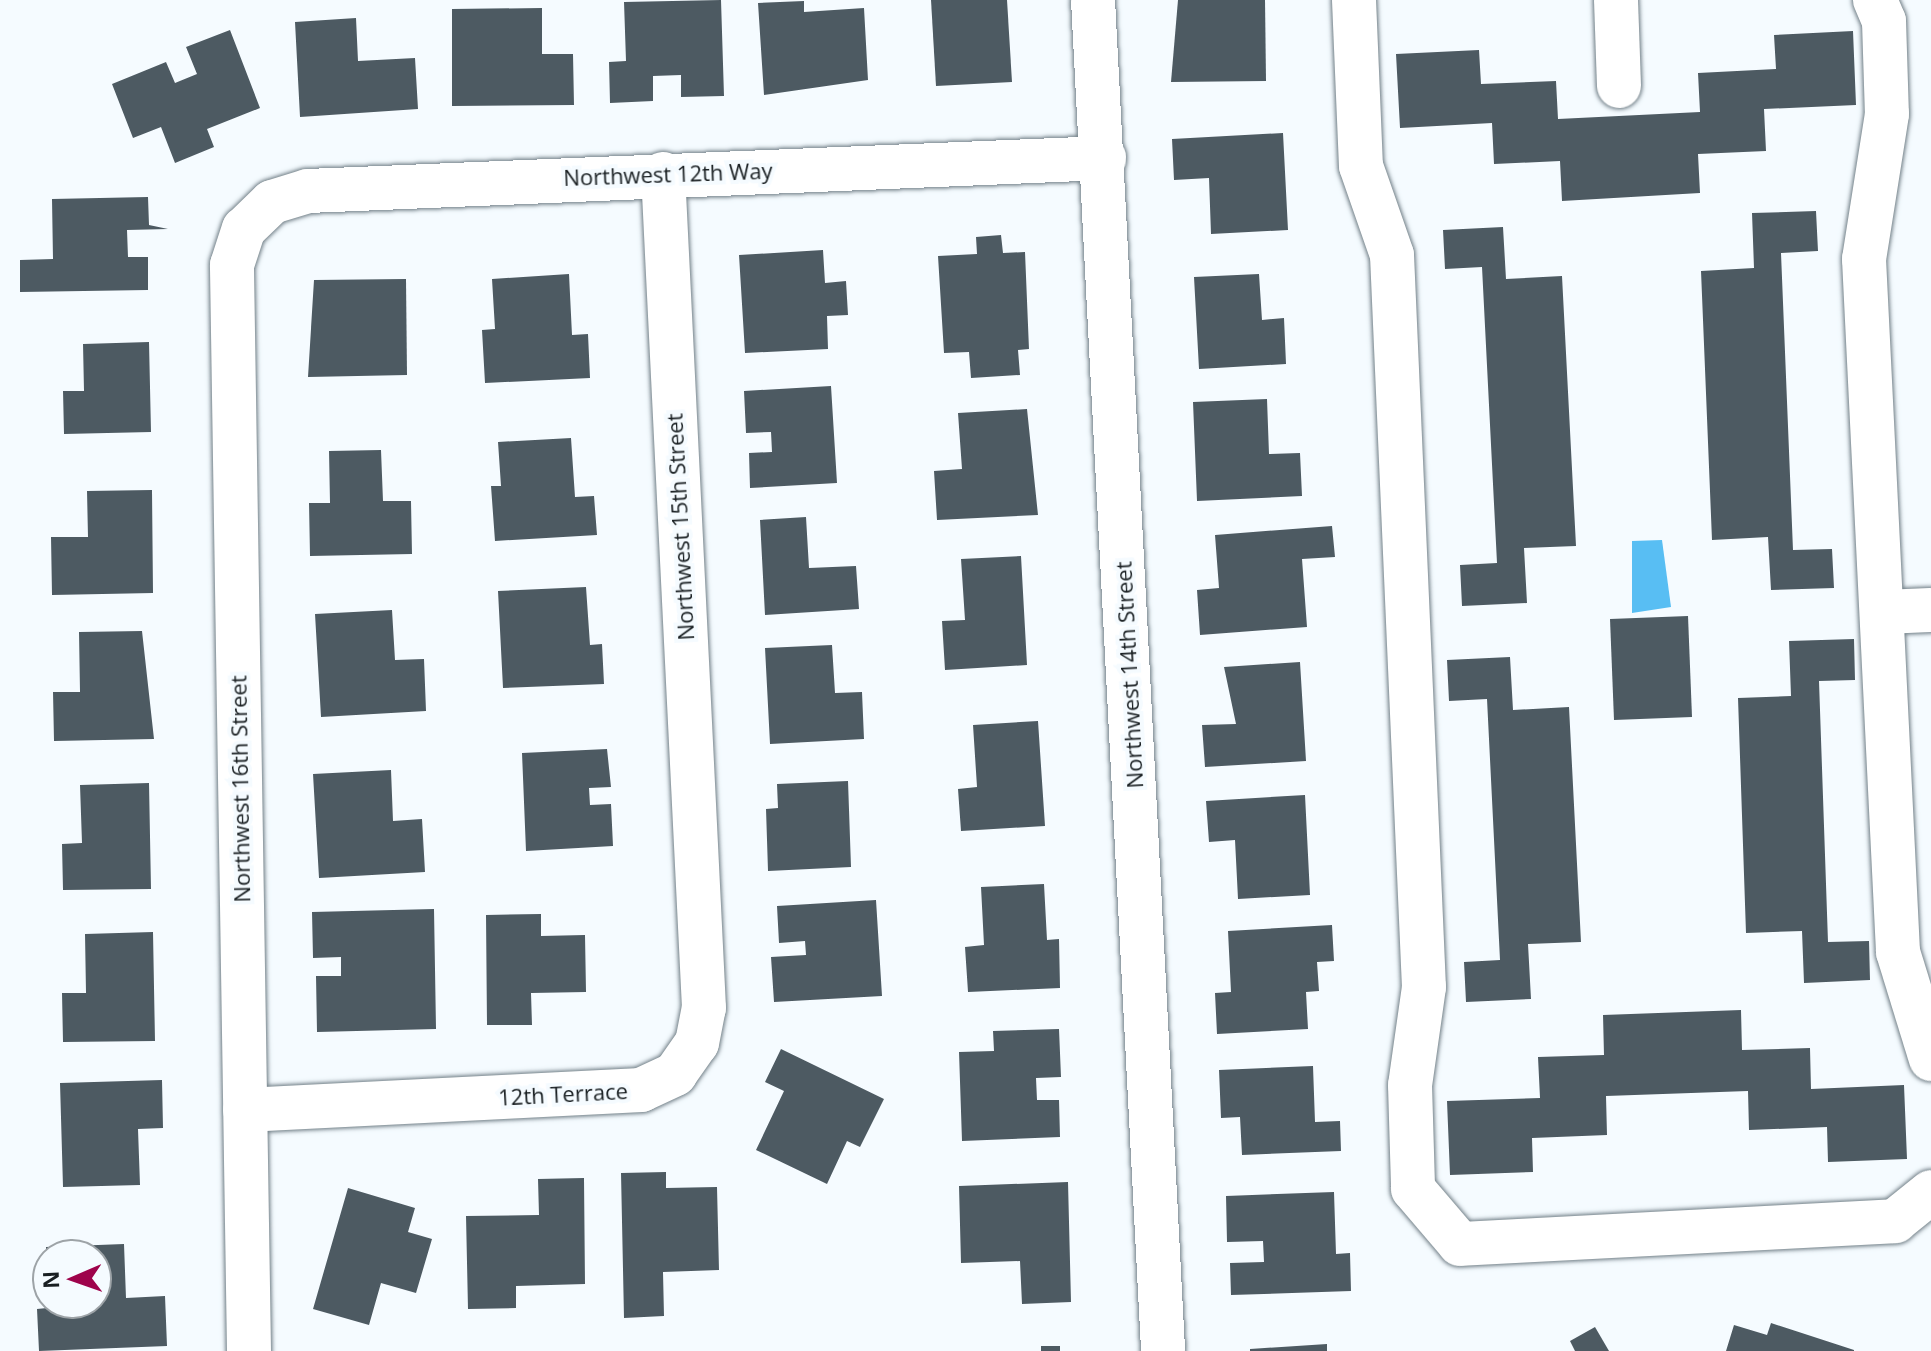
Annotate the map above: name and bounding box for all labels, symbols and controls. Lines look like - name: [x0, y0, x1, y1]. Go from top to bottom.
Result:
- street label: Northwest 12th Way: [563, 157, 773, 191]
- street label: Northwest 15th Street: [661, 413, 699, 641]
- street label: Northwest 14th Street: [1110, 561, 1148, 789]
- street label: Northwest 16th Street: [225, 675, 255, 903]
- street label: 12th Terrace: [498, 1077, 628, 1111]
- north arrow: [32, 1239, 112, 1319]
- text: N: [35, 1270, 65, 1289]

